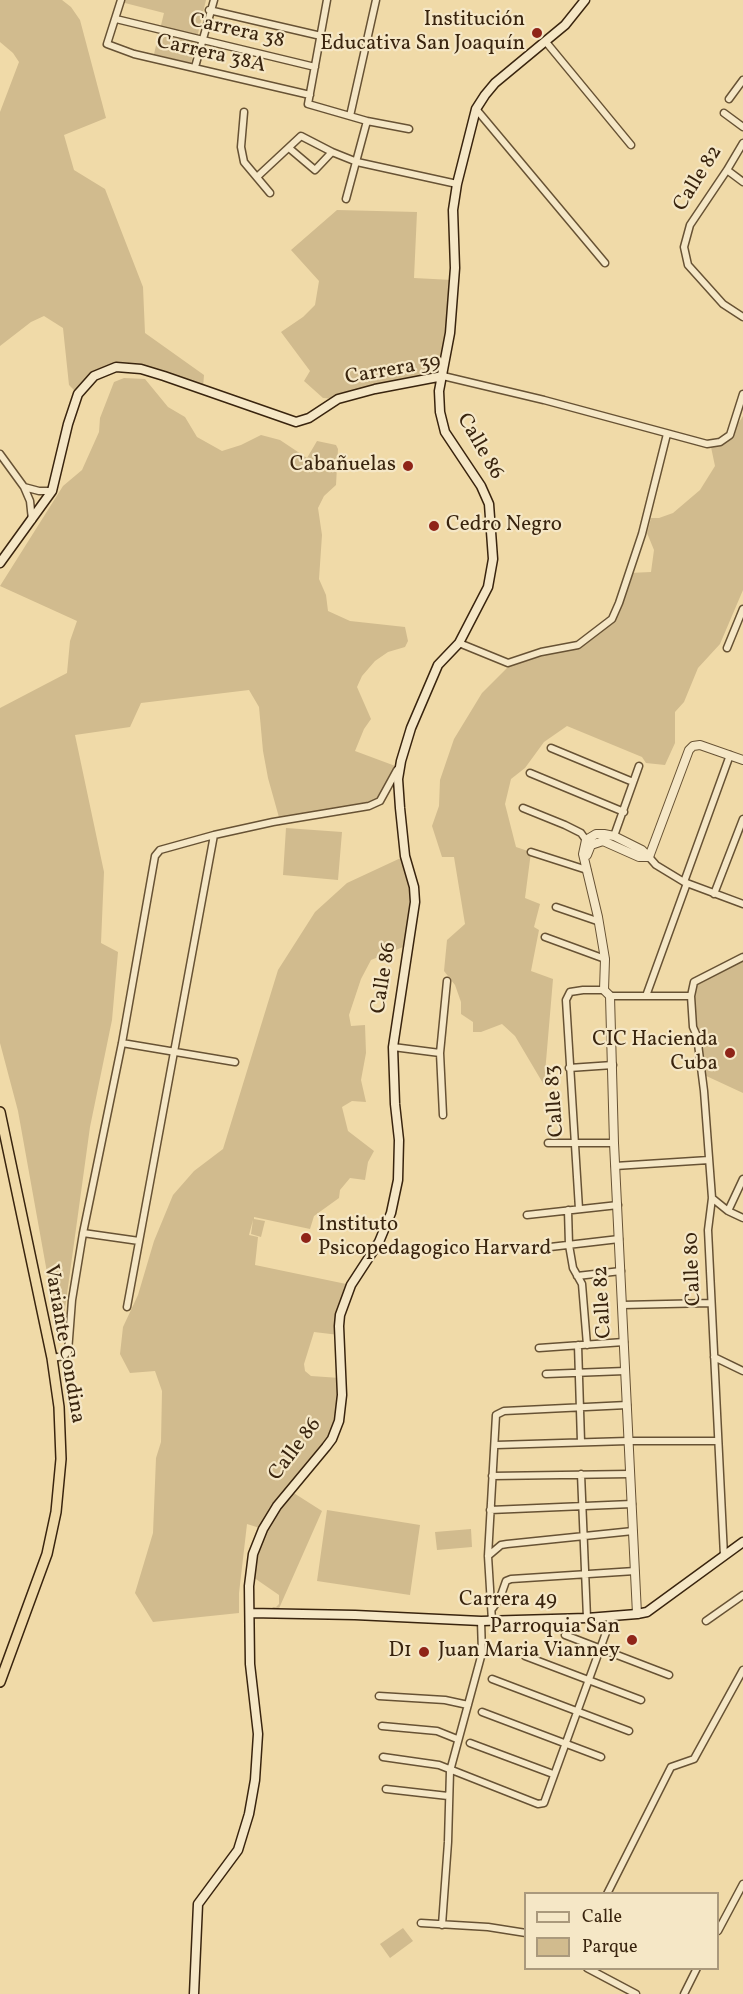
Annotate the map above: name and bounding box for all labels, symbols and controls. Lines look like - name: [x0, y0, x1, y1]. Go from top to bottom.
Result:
- place label: Institución Educativa San Joaquín: [320, 8, 525, 58]
- street label: Carrera 38: [187, 9, 287, 55]
- marker: Institución Educativa San Joaquín: [530, 26, 544, 40]
- street label: Carrera 38A: [154, 30, 268, 80]
- street label: Calle 82: [669, 141, 729, 217]
- street label: Carrera 39: [343, 350, 443, 392]
- street label: Calle 86: [450, 409, 508, 485]
- place label: Cabañuelas: [290, 453, 396, 479]
- marker: Cabañuelas: [401, 459, 415, 473]
- place label: Cedro Negro: [446, 513, 562, 539]
- marker: Cedro Negro: [427, 519, 441, 533]
- street label: Calle 86: [367, 940, 403, 1016]
- place label: CIC Hacienda Cuba: [592, 1028, 718, 1078]
- marker: CIC Hacienda Cuba: [723, 1046, 737, 1060]
- street label: Calle 83: [541, 1064, 571, 1138]
- place label: Instituto Psicopedagogico Harvard: [318, 1213, 551, 1263]
- marker: Instituto Psicopedagogico Harvard: [299, 1231, 313, 1245]
- street label: Calle 80: [680, 1231, 708, 1307]
- street label: Variante Condina: [37, 1263, 89, 1425]
- street label: Calle 82: [590, 1265, 618, 1339]
- street label: Calle 86: [264, 1414, 328, 1486]
- street label: Carrera 49: [459, 1588, 557, 1614]
- place label: Parroquia San Juan Maria Vianney: [438, 1615, 620, 1665]
- marker: Parroquia San Juan Maria Vianney: [625, 1633, 639, 1647]
- place label: D1: [389, 1639, 412, 1665]
- marker: D1: [417, 1645, 431, 1659]
- legend: [524, 1892, 719, 1970]
- text: Calle: [582, 1905, 622, 1930]
- text: Parque: [582, 1935, 637, 1960]

